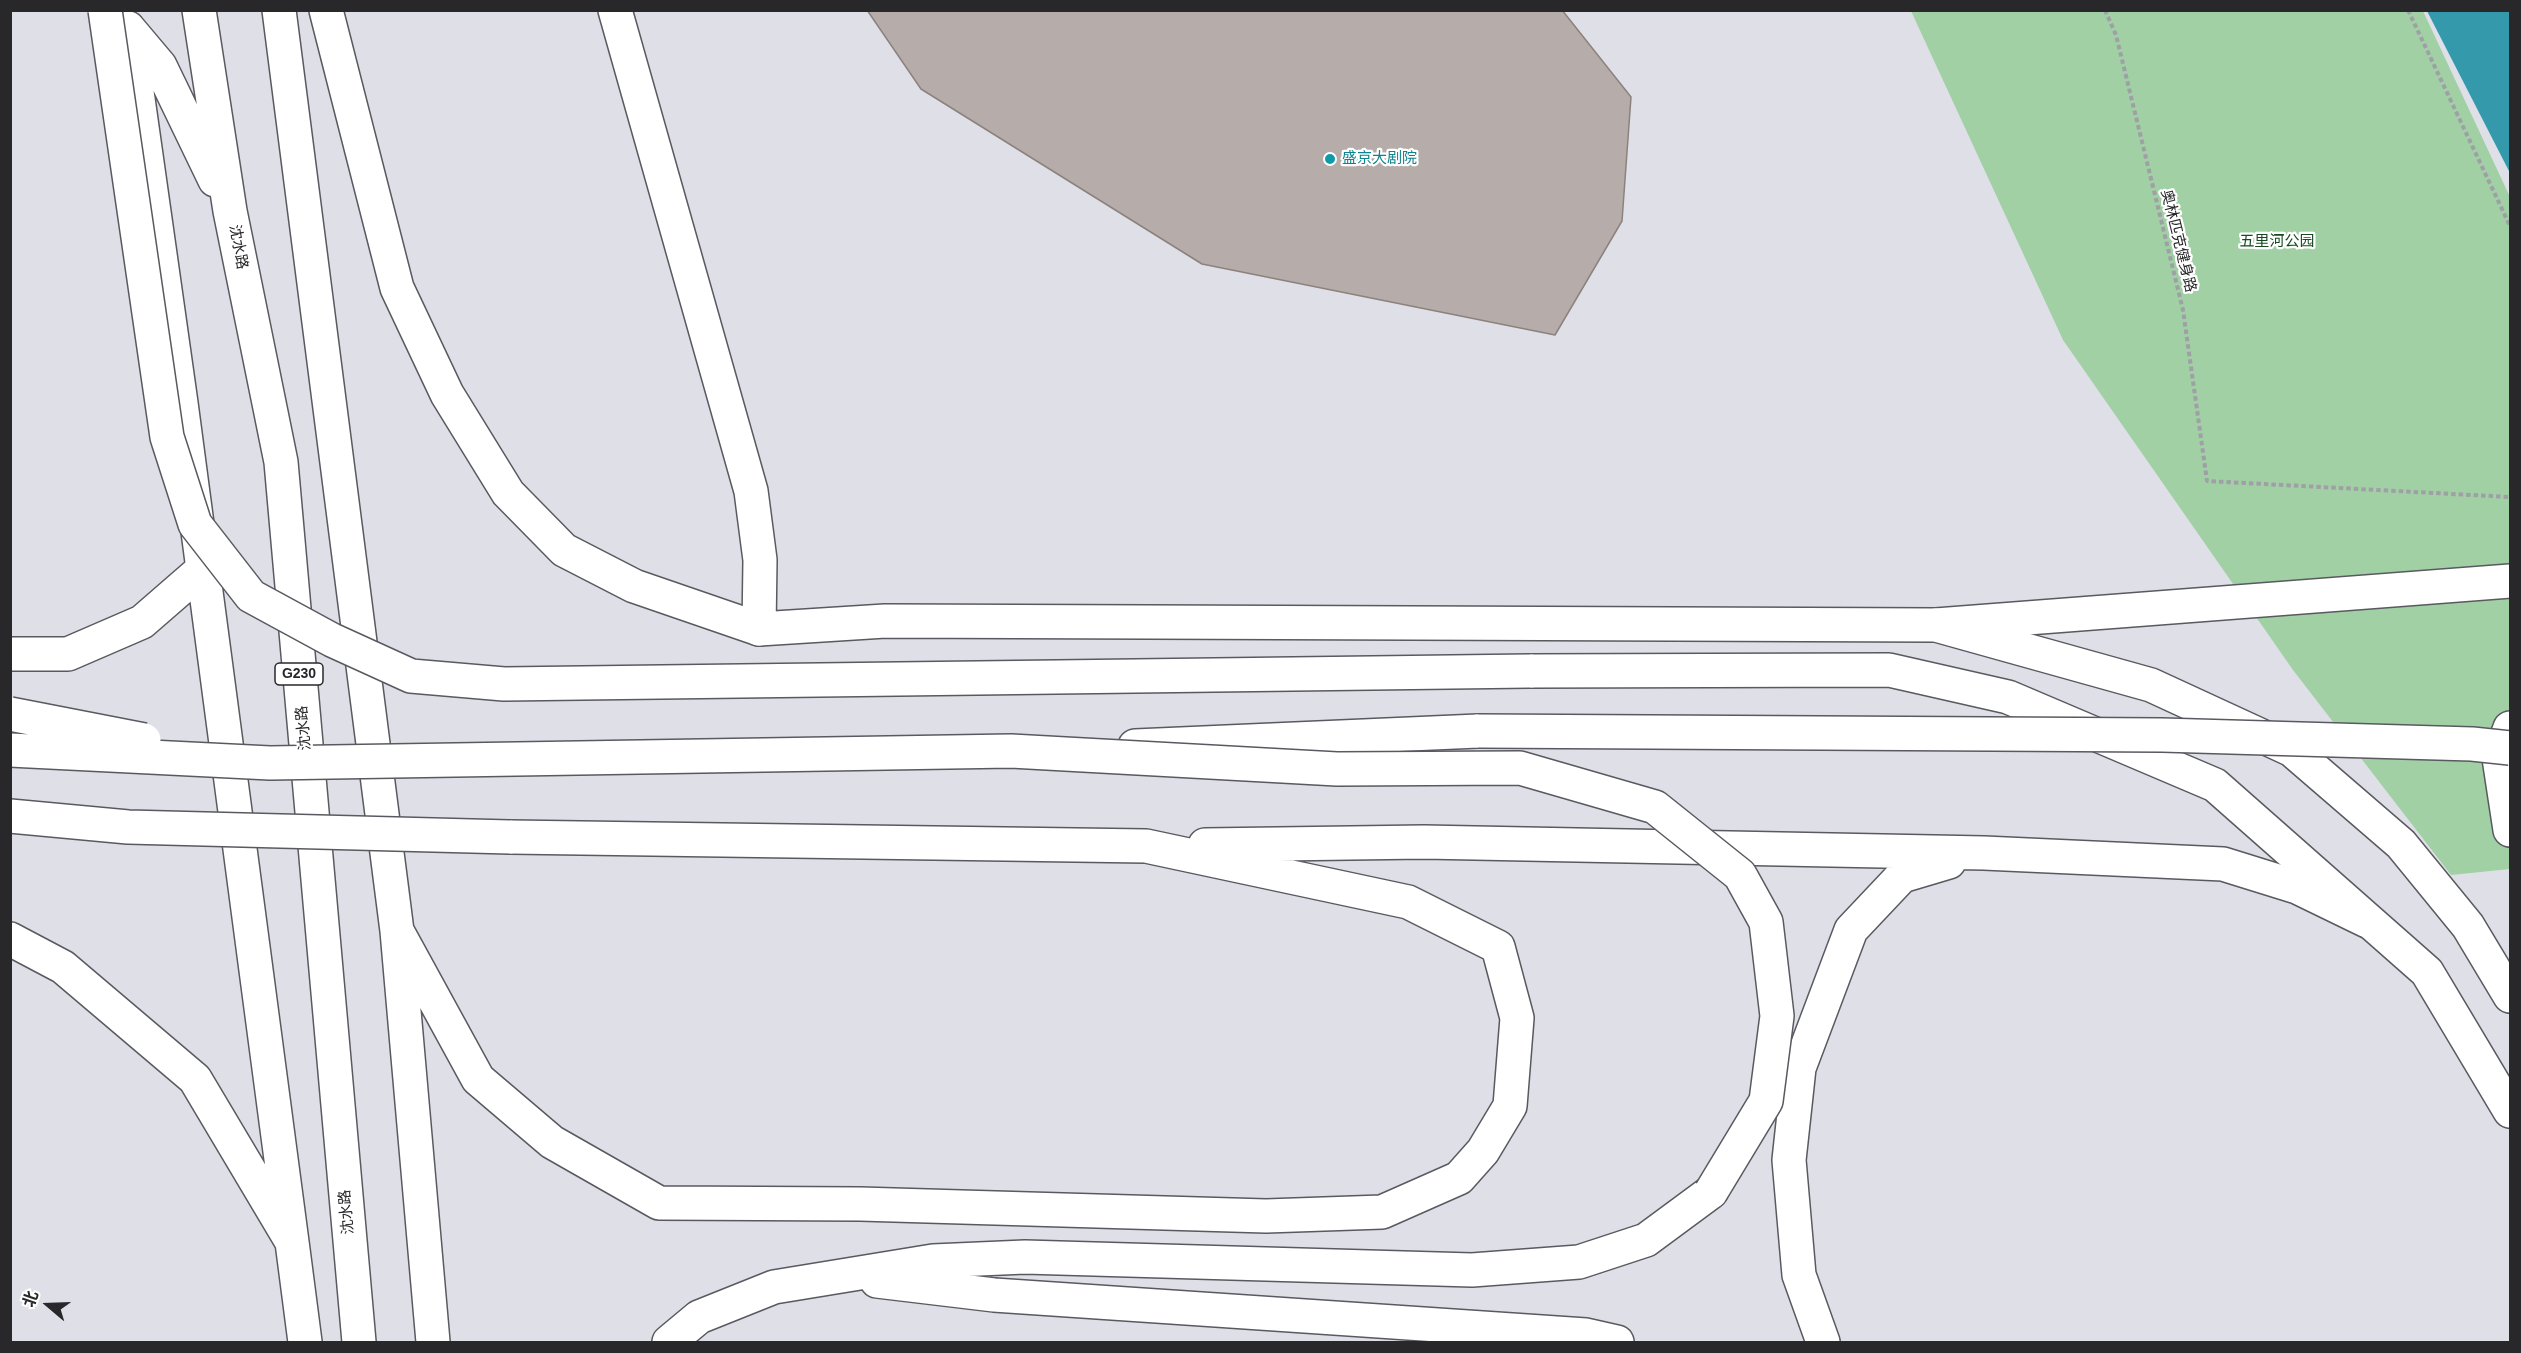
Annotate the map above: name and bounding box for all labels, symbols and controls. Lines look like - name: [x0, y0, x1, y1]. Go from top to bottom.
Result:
- place label: 盛京大剧院: [1342, 150, 1417, 168]
- marker: 盛京大剧院: [1323, 152, 1337, 166]
- street label: 奥林匹克健身路: [2157, 188, 2199, 294]
- street label: 沈水路: [225, 223, 251, 271]
- park label: 五里河公园: [2240, 233, 2314, 251]
- road number: G230: [275, 663, 323, 685]
- street label: 沈水路: [293, 705, 315, 751]
- street label: 沈水路: [336, 1189, 358, 1235]
- north arrow: [18, 1275, 78, 1335]
- text: 北: [20, 1289, 41, 1309]

